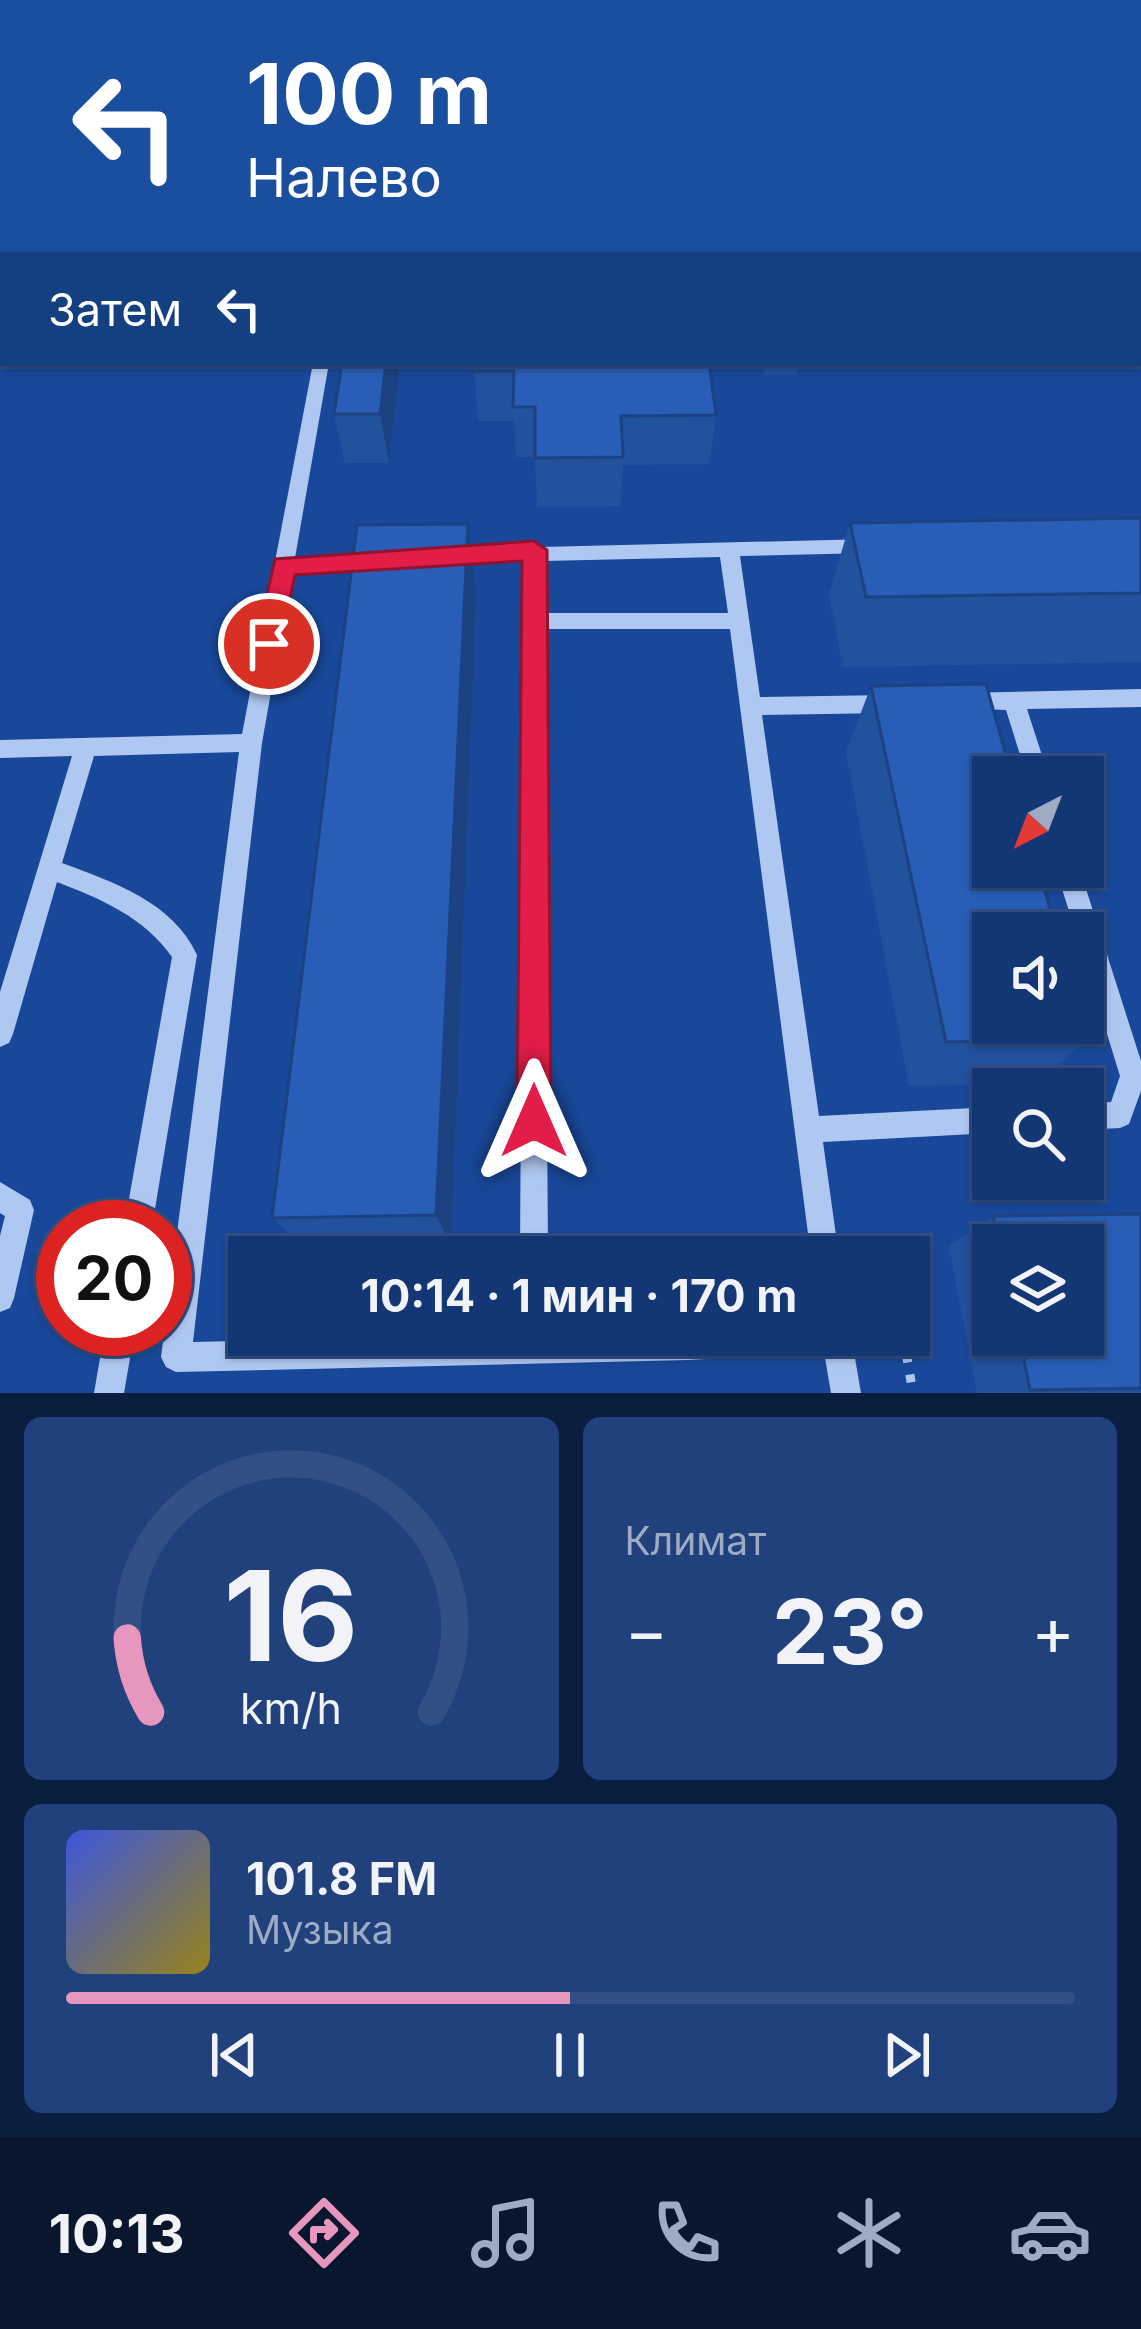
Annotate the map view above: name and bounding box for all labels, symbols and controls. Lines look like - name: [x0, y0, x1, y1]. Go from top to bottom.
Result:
- text: 100 m: [246, 43, 492, 144]
- icon: left: [48, 48, 204, 204]
- text: Налево: [246, 145, 442, 210]
- icon: left: [206, 276, 272, 342]
- text: Затем: [48, 282, 182, 337]
- pin: [218, 593, 320, 695]
- icon: arrive: [236, 611, 302, 677]
- north arrow: [972, 756, 1104, 888]
- map controls: [972, 756, 1104, 1356]
- button: sound: [972, 912, 1104, 1044]
- position arrow: [471, 1058, 597, 1184]
- button: search: [972, 1068, 1104, 1200]
- speed limit sign: 20: [36, 1200, 192, 1356]
- button: layers: [972, 1224, 1104, 1356]
- text: 10:14 · 1 мин · 170 m: [361, 1268, 797, 1323]
- text: Климат: [625, 1517, 766, 1564]
- text: 16: [224, 1540, 359, 1691]
- text: 23°: [772, 1577, 928, 1686]
- text: −: [625, 1591, 668, 1671]
- text: +: [1031, 1591, 1075, 1671]
- text: km/h: [240, 1681, 342, 1733]
- text: 101.8 FM: [246, 1851, 437, 1906]
- text: Музыка: [246, 1906, 394, 1953]
- icon: previous: [201, 2022, 267, 2088]
- icon: pause: [537, 2022, 603, 2088]
- icon: next: [874, 2022, 940, 2088]
- icon: directions: [282, 2191, 366, 2275]
- icon: music: [464, 2191, 548, 2275]
- icon: phone: [645, 2191, 729, 2275]
- icon: climate: [827, 2191, 911, 2275]
- icon: car: [1008, 2191, 1092, 2275]
- text: 10:13: [49, 2201, 185, 2266]

